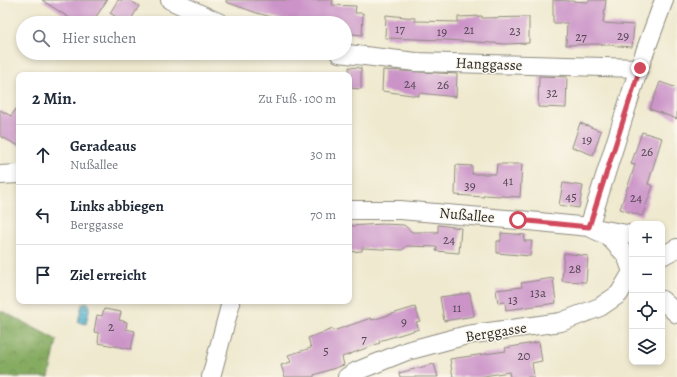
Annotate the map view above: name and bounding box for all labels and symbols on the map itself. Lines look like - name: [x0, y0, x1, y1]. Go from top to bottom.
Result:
- house number: 17: [395, 20, 405, 37]
- house number: 21: [464, 21, 475, 38]
- house number: 23: [509, 22, 521, 39]
- house number: 19: [437, 23, 447, 40]
- house number: 29: [617, 27, 629, 44]
- house number: 27: [575, 28, 587, 45]
- street label: Hanggasse: [455, 53, 523, 75]
- route end: [631, 59, 649, 77]
- house number: 24: [404, 75, 416, 92]
- house number: 26: [437, 76, 449, 93]
- house number: 32: [546, 84, 558, 101]
- house number: 19: [582, 131, 592, 148]
- house number: 26: [641, 143, 653, 160]
- house number: 41: [503, 172, 514, 189]
- house number: 39: [464, 177, 476, 194]
- house number: 45: [565, 188, 577, 205]
- house number: 24: [630, 189, 642, 206]
- street label: Nußallee: [438, 203, 496, 227]
- route start: [509, 211, 527, 229]
- house number: 24: [443, 231, 455, 248]
- house number: 28: [569, 260, 581, 277]
- house number: 13a: [530, 284, 546, 301]
- house number: 13: [508, 291, 518, 308]
- house number: 11: [453, 299, 462, 316]
- house number: 9: [401, 313, 407, 330]
- street label: Berggasse: [464, 317, 528, 347]
- house number: 2: [108, 318, 114, 335]
- house number: 7: [361, 330, 367, 347]
- house number: 5: [323, 342, 329, 359]
- house number: 20: [517, 347, 531, 364]

